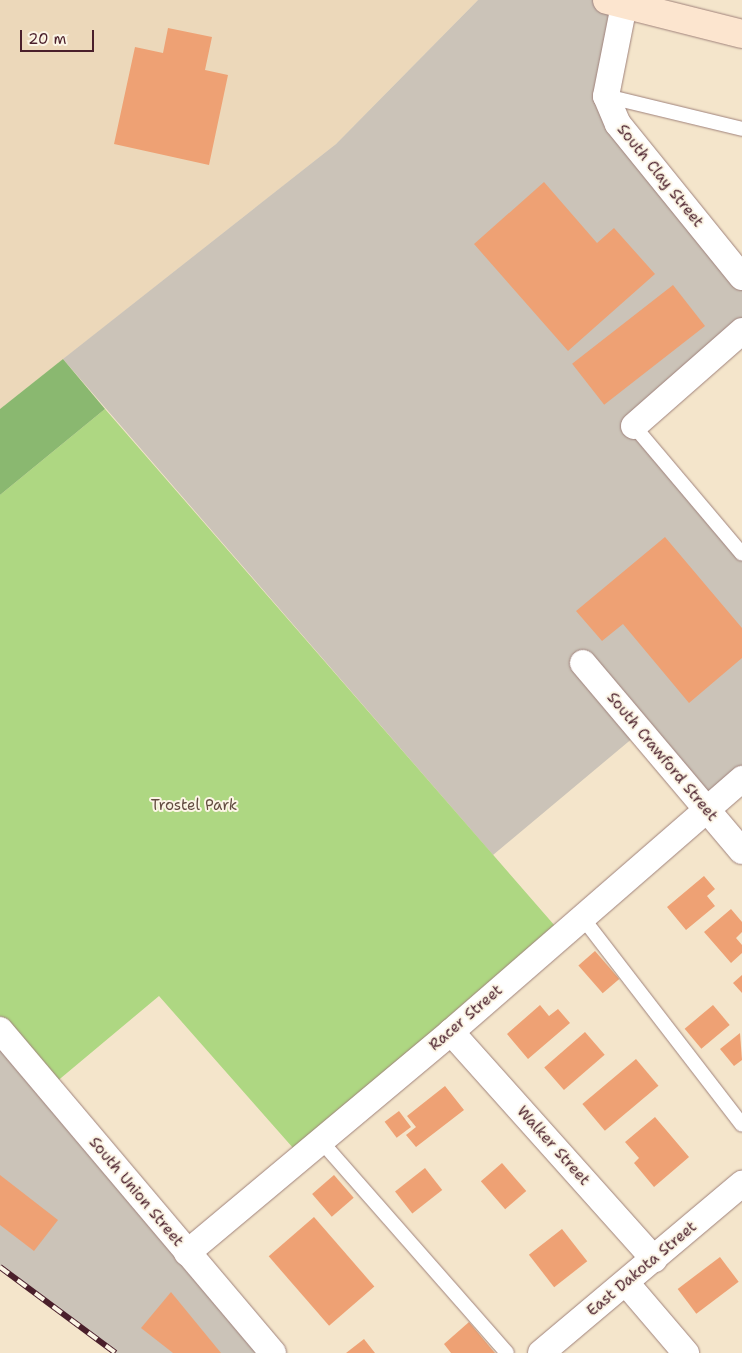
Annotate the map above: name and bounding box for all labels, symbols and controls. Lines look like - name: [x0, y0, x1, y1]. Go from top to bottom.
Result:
- scale bar: [22, 20, 96, 52]
- text: 20 m: [28, 29, 67, 49]
- street label: South Clay Street: [613, 121, 707, 231]
- street label: South Crawford Street: [603, 689, 721, 825]
- park label: Trostel Park: [151, 797, 237, 815]
- street label: Racer Street: [426, 981, 506, 1055]
- street label: Walker Street: [513, 1103, 593, 1189]
- street label: South Union Street: [85, 1134, 187, 1250]
- street label: East Dakota Street: [583, 1218, 701, 1320]

